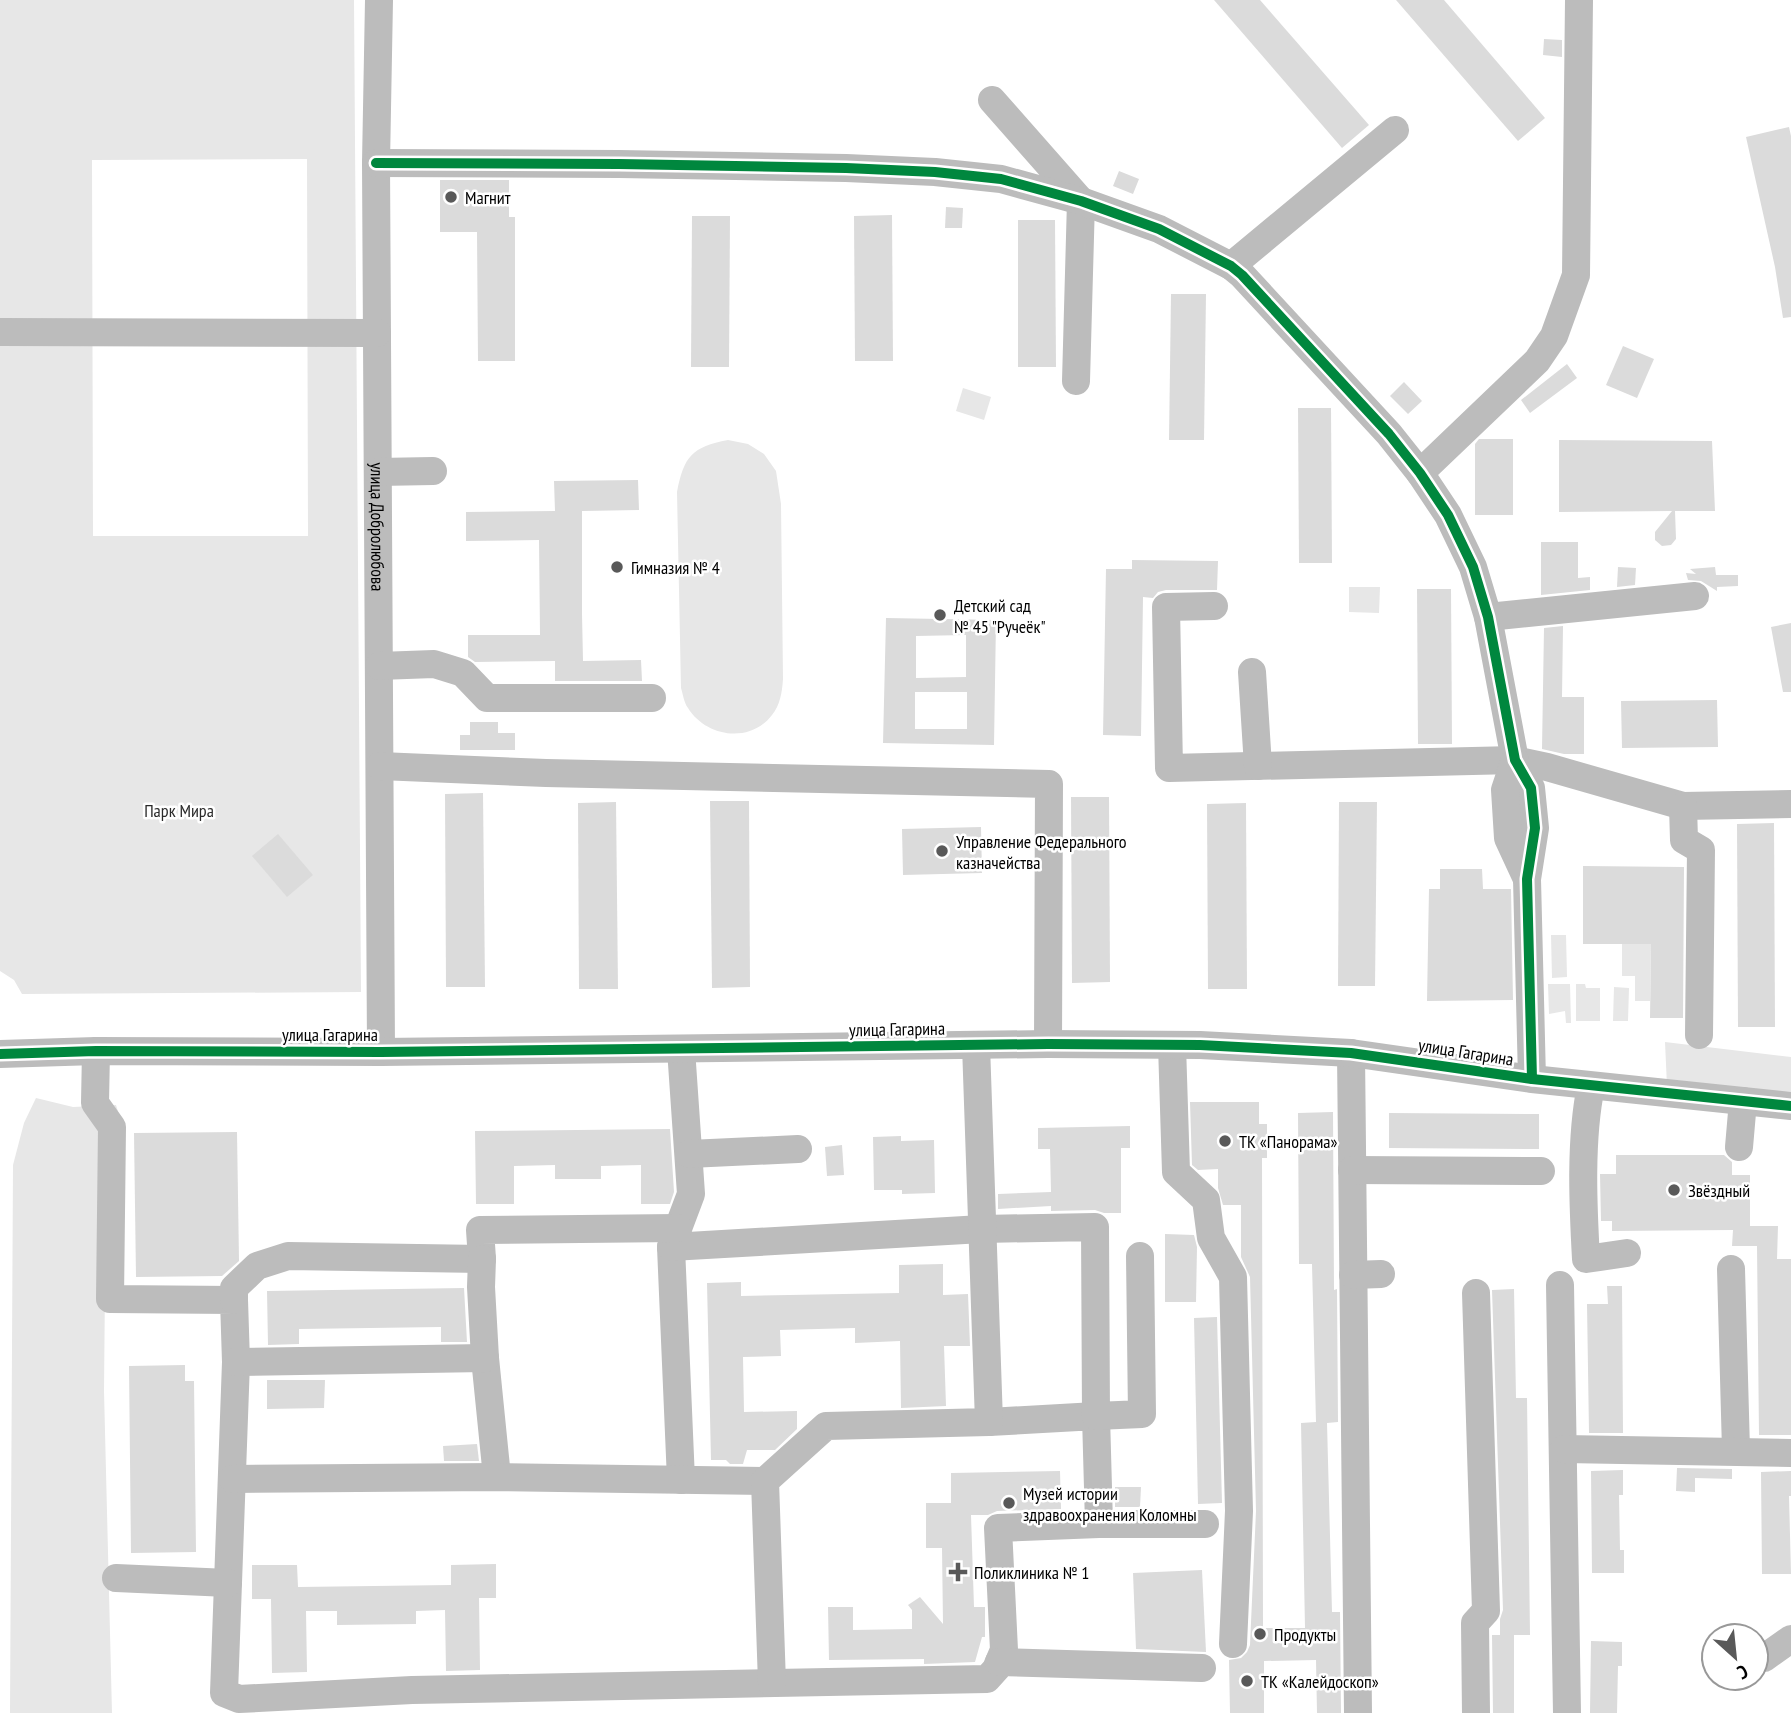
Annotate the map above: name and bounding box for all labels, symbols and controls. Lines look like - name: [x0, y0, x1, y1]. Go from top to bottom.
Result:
- place label: Магнит: [465, 186, 511, 209]
- marker: Магнит: [443, 189, 459, 205]
- street label: улица Добролюбова: [366, 462, 390, 591]
- place label: Гимназия № 4: [631, 556, 720, 579]
- marker: Гимназия № 4: [609, 559, 625, 575]
- place label: Детский сад № 45 "Ручеёк": [954, 594, 1046, 638]
- marker: Детский сад № 45 "Ручеёк": [932, 607, 948, 623]
- park label: Парк Мира: [144, 799, 214, 822]
- place label: Управление Федерального казначейства: [956, 830, 1127, 874]
- marker: Управление Федерального казначейства: [934, 843, 950, 859]
- street label: улица Гагарина: [849, 1017, 945, 1041]
- street label: улица Гагарина: [282, 1023, 378, 1046]
- street label: улица Гагарина: [1417, 1033, 1515, 1071]
- place label: ТК «Панорама»: [1239, 1130, 1338, 1153]
- marker: ТК «Панорама»: [1217, 1133, 1233, 1149]
- place label: Звёздный: [1688, 1179, 1750, 1202]
- marker: Звёздный: [1666, 1182, 1682, 1198]
- place label: Музей истории здравоохранения Коломны: [1023, 1482, 1197, 1526]
- marker: Музей истории здравоохранения Коломны: [1001, 1495, 1017, 1511]
- place label: Поликлиника № 1: [974, 1561, 1089, 1584]
- marker: Поликлиника № 1: [948, 1562, 968, 1582]
- north arrow: [1700, 1622, 1770, 1692]
- place label: Продукты: [1274, 1623, 1336, 1646]
- marker: Продукты: [1252, 1626, 1268, 1642]
- text: С: [1733, 1659, 1752, 1685]
- place label: ТК «Калейдоскоп»: [1261, 1670, 1379, 1693]
- marker: ТК «Калейдоскоп»: [1239, 1673, 1255, 1689]

